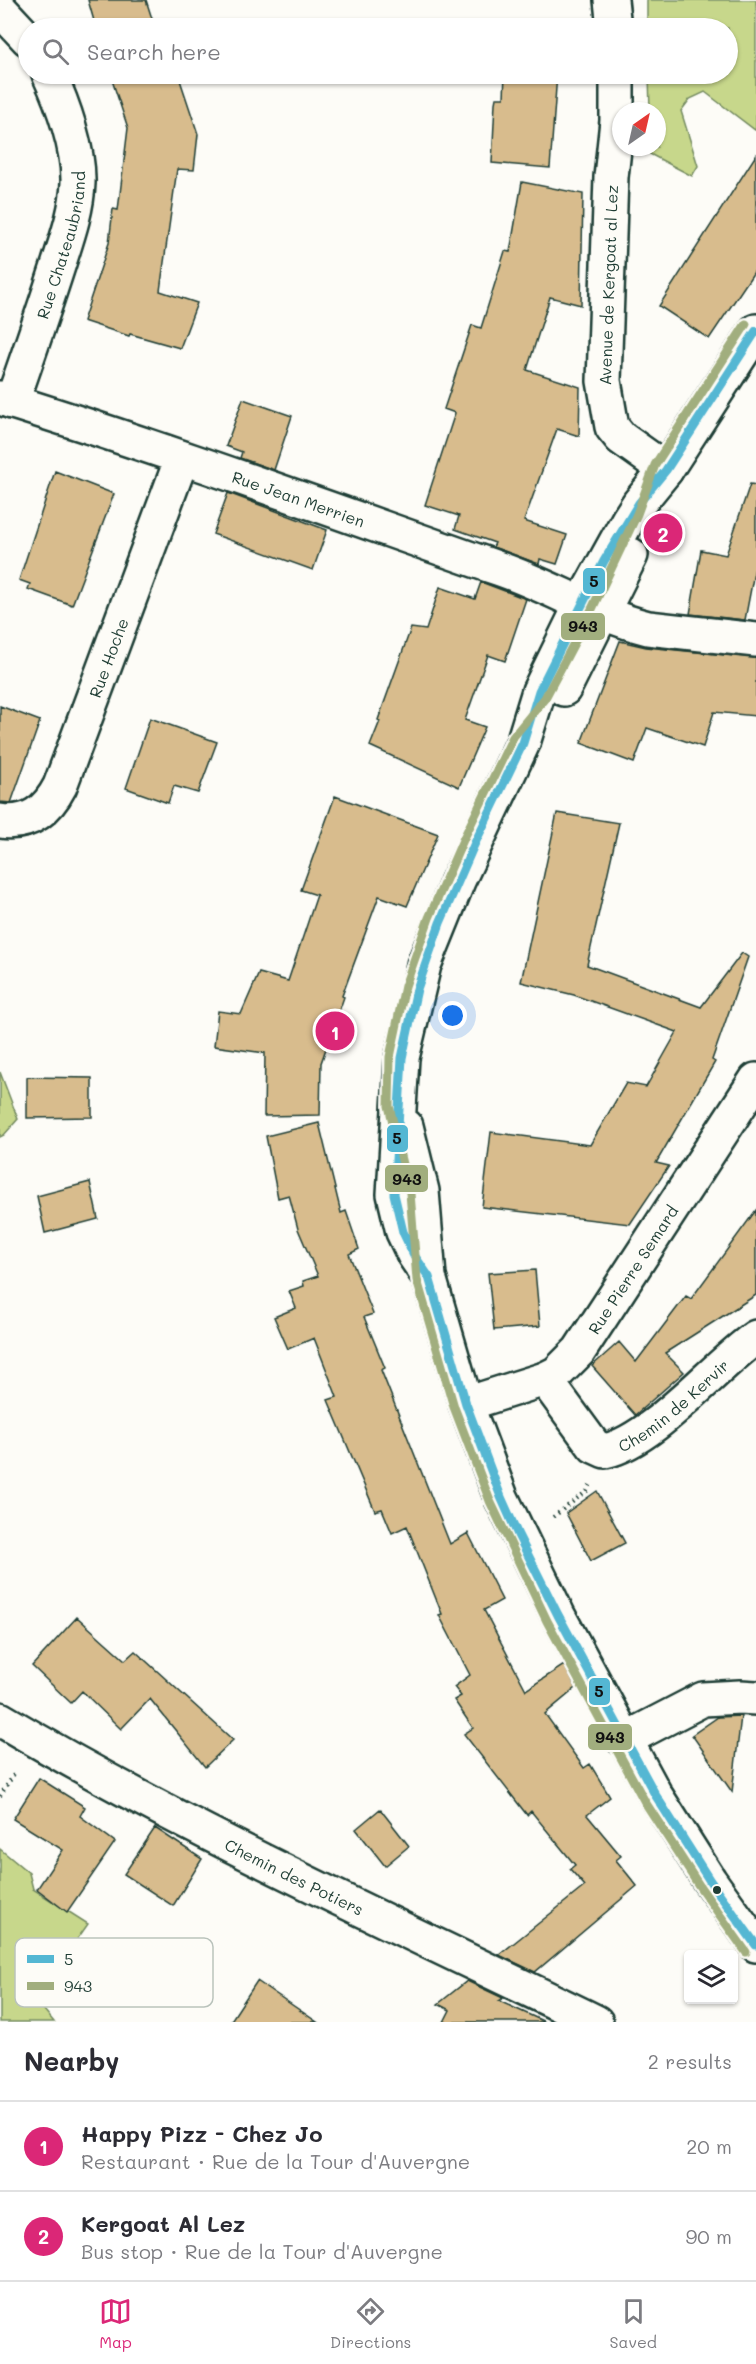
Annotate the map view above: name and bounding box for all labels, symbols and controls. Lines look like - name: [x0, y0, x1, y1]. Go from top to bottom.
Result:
- search box: [18, 18, 738, 84]
- icon: search: [39, 35, 72, 68]
- text: Search here: [87, 37, 221, 66]
- north arrow: [612, 102, 666, 156]
- street label: Rue Chateaubriand: [31, 171, 89, 321]
- street label: Avenue de Kergoat al Lez: [594, 184, 622, 386]
- street label: Rue Jean Merrien: [230, 465, 368, 531]
- pin: 2: [644, 510, 682, 556]
- line badge: 5: [582, 567, 606, 595]
- text: 5: [589, 570, 599, 591]
- line badge: 943: [560, 612, 606, 641]
- street label: Rue Hoche: [83, 615, 132, 700]
- text: 943: [568, 615, 598, 636]
- your location: [438, 1001, 467, 1030]
- pin: 1: [316, 1008, 354, 1054]
- line badge: 5: [386, 1124, 409, 1153]
- text: 5: [392, 1127, 402, 1148]
- line badge: 943: [384, 1164, 429, 1193]
- text: 943: [392, 1168, 422, 1189]
- street label: Rue Pierre Semard: [583, 1201, 682, 1338]
- street label: Chemin de Kervir: [614, 1354, 733, 1456]
- line badge: 5: [588, 1677, 611, 1706]
- text: 5: [594, 1680, 604, 1701]
- line badge: 943: [587, 1723, 633, 1751]
- text: 943: [595, 1726, 625, 1747]
- street label: Chemin des Potiers: [222, 1833, 367, 1919]
- unlabelled marker: [711, 1884, 723, 1896]
- legend: [15, 1938, 213, 2007]
- text: 5: [64, 1948, 73, 1969]
- map controls: [684, 1950, 738, 2004]
- button: layers: [684, 1950, 738, 2004]
- text: 943: [64, 1975, 92, 1996]
- text: Nearby: [24, 2044, 119, 2078]
- text: 2 results: [648, 2048, 732, 2074]
- text: Happy Pizz - Chez Jo: [81, 2119, 323, 2148]
- text: 1: [39, 2133, 48, 2159]
- text: 20 m: [686, 2133, 732, 2159]
- text: Restaurant · Rue de la Tour d'Auvergne: [81, 2148, 470, 2174]
- text: Kergoat Al Lez: [81, 2209, 245, 2238]
- text: 2: [38, 2223, 49, 2249]
- text: 90 m: [686, 2223, 732, 2249]
- text: Bus stop · Rue de la Tour d'Auvergne: [81, 2238, 443, 2264]
- tab: Map: [99, 2295, 132, 2352]
- tab: Directions: [330, 2295, 411, 2352]
- tab: Saved: [609, 2295, 657, 2352]

